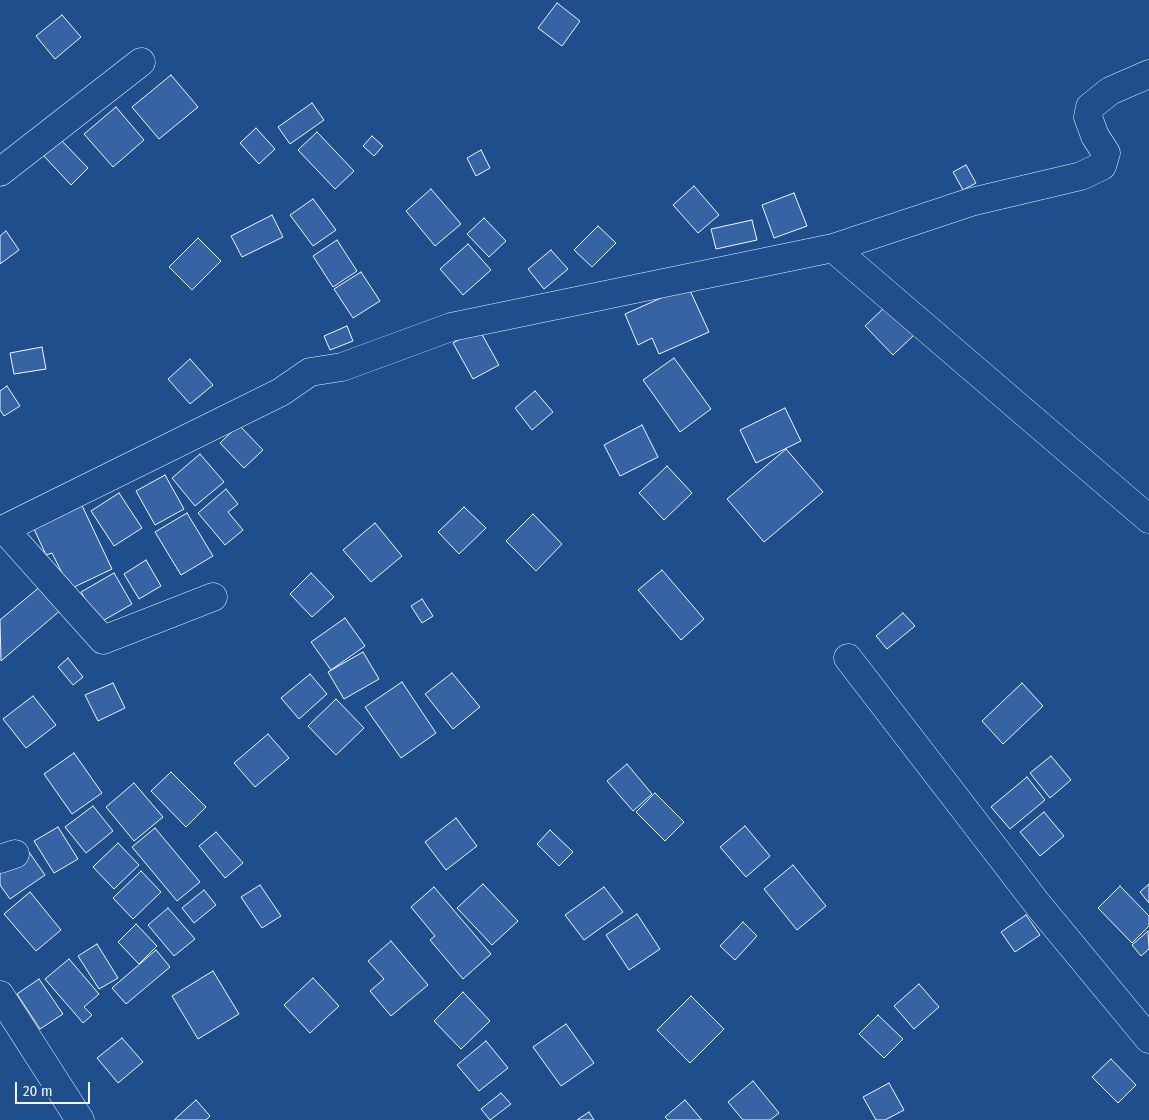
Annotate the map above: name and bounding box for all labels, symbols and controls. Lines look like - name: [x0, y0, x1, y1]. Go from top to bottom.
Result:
- scale bar: [18, 1072, 92, 1104]
- text: 20 m: [23, 1082, 53, 1100]

